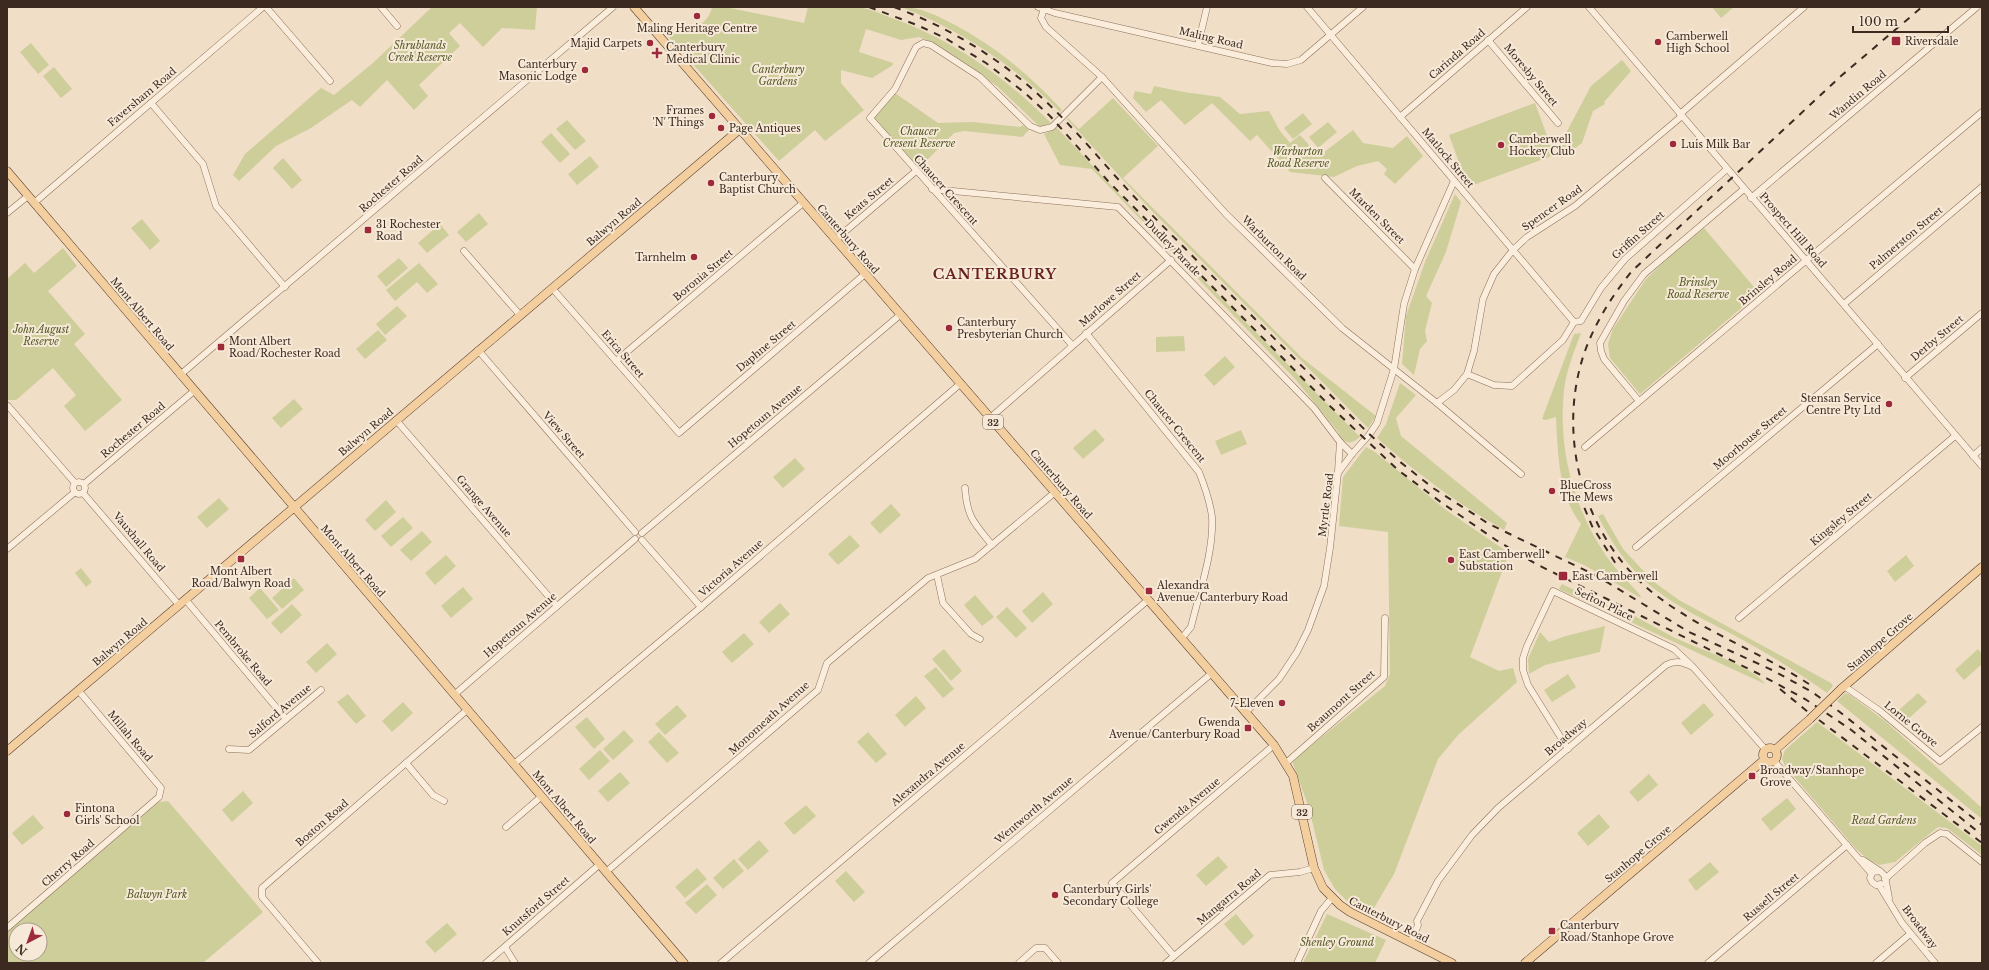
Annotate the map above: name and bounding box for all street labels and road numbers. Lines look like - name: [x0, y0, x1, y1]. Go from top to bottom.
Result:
- street label: Maling Road: [1178, 24, 1245, 52]
- street label: Carinda Road: [1426, 26, 1488, 82]
- street label: Moresby Street: [1501, 41, 1561, 109]
- street label: Faversham Road: [105, 64, 179, 129]
- street label: Wandin Road: [1826, 67, 1889, 123]
- street label: Matlock Street: [1419, 125, 1477, 191]
- street label: Chaucer Crescent: [911, 152, 981, 228]
- street label: Rochester Road: [356, 153, 426, 215]
- street label: Keats Street: [842, 174, 896, 222]
- street label: Spencer Road: [1519, 182, 1585, 234]
- street label: Marden Street: [1346, 185, 1408, 247]
- street label: Prospect Hill Road: [1757, 190, 1829, 271]
- street label: Balwyn Road: [584, 195, 644, 249]
- street label: Canterbury Road: [814, 201, 882, 277]
- street label: Palmerston Street: [1867, 203, 1945, 272]
- street label: Griffin Street: [1609, 208, 1667, 262]
- street label: Warburton Road: [1238, 212, 1309, 283]
- street label: Dudley Parade: [1142, 216, 1204, 280]
- street label: Boronia Street: [670, 246, 736, 304]
- street label: Brinsley Road: [1736, 252, 1800, 308]
- street label: Marlowe Street: [1076, 268, 1144, 329]
- street label: Mont Albert Road: [108, 275, 177, 353]
- street label: Derby Street: [1908, 312, 1966, 364]
- street label: Daphne Street: [734, 317, 799, 375]
- street label: Erica Street: [599, 327, 647, 381]
- street label: Hopetoun Avenue: [725, 381, 805, 451]
- street label: Chaucer Crescent: [1142, 387, 1209, 465]
- street label: Rochester Road: [98, 399, 168, 461]
- street label: Moorhouse Street: [1711, 403, 1790, 472]
- street label: Balwyn Road: [336, 405, 396, 459]
- street label: View Street: [539, 408, 588, 461]
- road number: 32: [983, 415, 1003, 429]
- street label: Canterbury Road: [1027, 446, 1095, 522]
- street label: Grange Avenue: [453, 472, 515, 540]
- street label: Myrtle Road: [1316, 472, 1336, 538]
- street label: Kingsley Street: [1808, 489, 1875, 549]
- street label: Vauxhall Road: [110, 509, 168, 575]
- street label: Mont Albert Road: [318, 522, 388, 600]
- street label: Victoria Avenue: [695, 536, 766, 600]
- street label: Sefton Place: [1573, 584, 1635, 624]
- street label: Hopetoun Avenue: [481, 590, 559, 660]
- street label: Stanhope Grove: [1845, 610, 1916, 674]
- street label: Balwyn Road: [90, 615, 150, 669]
- street label: Pembroke Road: [212, 617, 274, 689]
- street label: Beaumont Street: [1304, 667, 1378, 735]
- street label: Monomeath Avenue: [726, 678, 812, 758]
- street label: Salford Avenue: [246, 681, 314, 741]
- street label: Lorne Grove: [1882, 698, 1941, 750]
- street label: Millah Road: [105, 708, 155, 764]
- street label: Broadway: [1542, 715, 1590, 758]
- street label: Alexandra Avenue: [888, 739, 968, 809]
- street label: Mont Albert Road: [530, 768, 599, 846]
- street label: Wentworth Avenue: [991, 773, 1076, 847]
- street label: Gwenda Avenue: [1151, 774, 1223, 837]
- street label: Boston Road: [293, 796, 351, 849]
- road number: 32: [1292, 805, 1312, 819]
- street label: Stanhope Grove: [1602, 822, 1674, 886]
- street label: Cherry Road: [39, 836, 97, 889]
- street label: Mangarra Road: [1194, 866, 1264, 927]
- street label: Russell Street: [1740, 870, 1802, 924]
- street label: Knutsford Street: [500, 873, 572, 939]
- street label: Canterbury Road: [1347, 894, 1432, 946]
- street label: Broadway: [1899, 903, 1941, 952]

